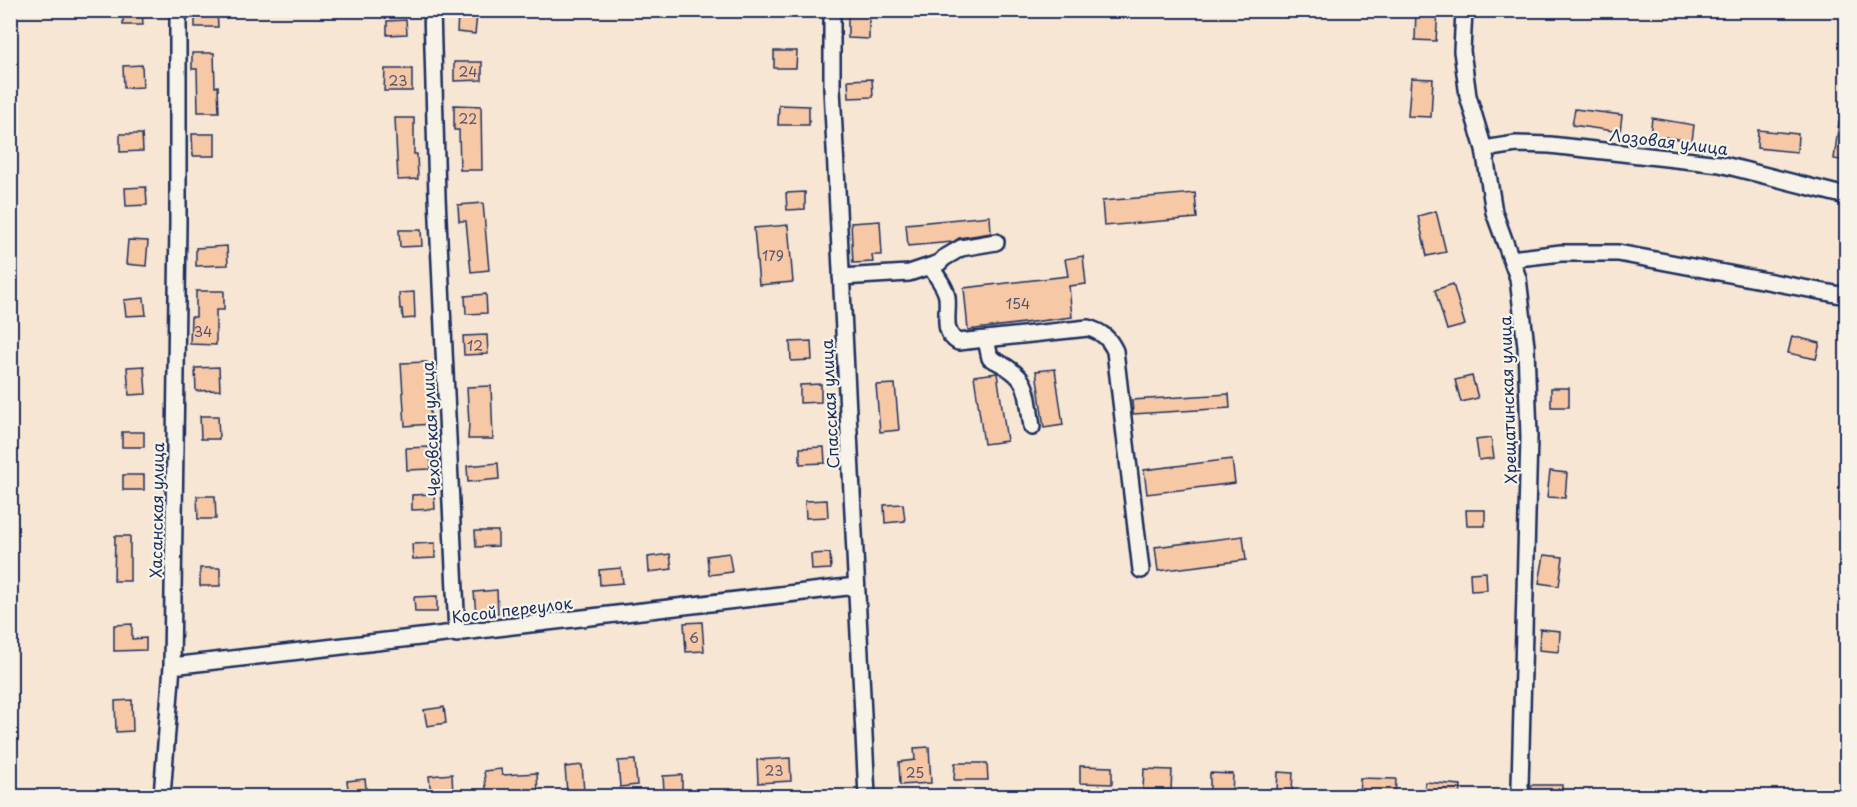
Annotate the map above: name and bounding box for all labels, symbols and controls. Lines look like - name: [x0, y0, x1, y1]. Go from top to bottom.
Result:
- house number: 24: [459, 61, 477, 82]
- house number: 23: [389, 70, 407, 91]
- house number: 22: [459, 108, 477, 129]
- street label: Лозовая улица: [1609, 122, 1729, 160]
- house number: 179: [762, 245, 784, 266]
- house number: 154: [1006, 293, 1030, 314]
- street label: Хрещатинская улица: [1492, 316, 1522, 484]
- house number: 34: [194, 321, 212, 342]
- house number: 12: [467, 335, 483, 356]
- street label: Спасская улица: [814, 339, 844, 469]
- street label: Чеховская улица: [414, 361, 446, 497]
- street label: Хасанская улица: [143, 442, 169, 578]
- street label: Косой переулок: [450, 590, 574, 628]
- house number: 6: [689, 627, 699, 648]
- house number: 23: [765, 760, 783, 781]
- house number: 25: [906, 762, 924, 783]

